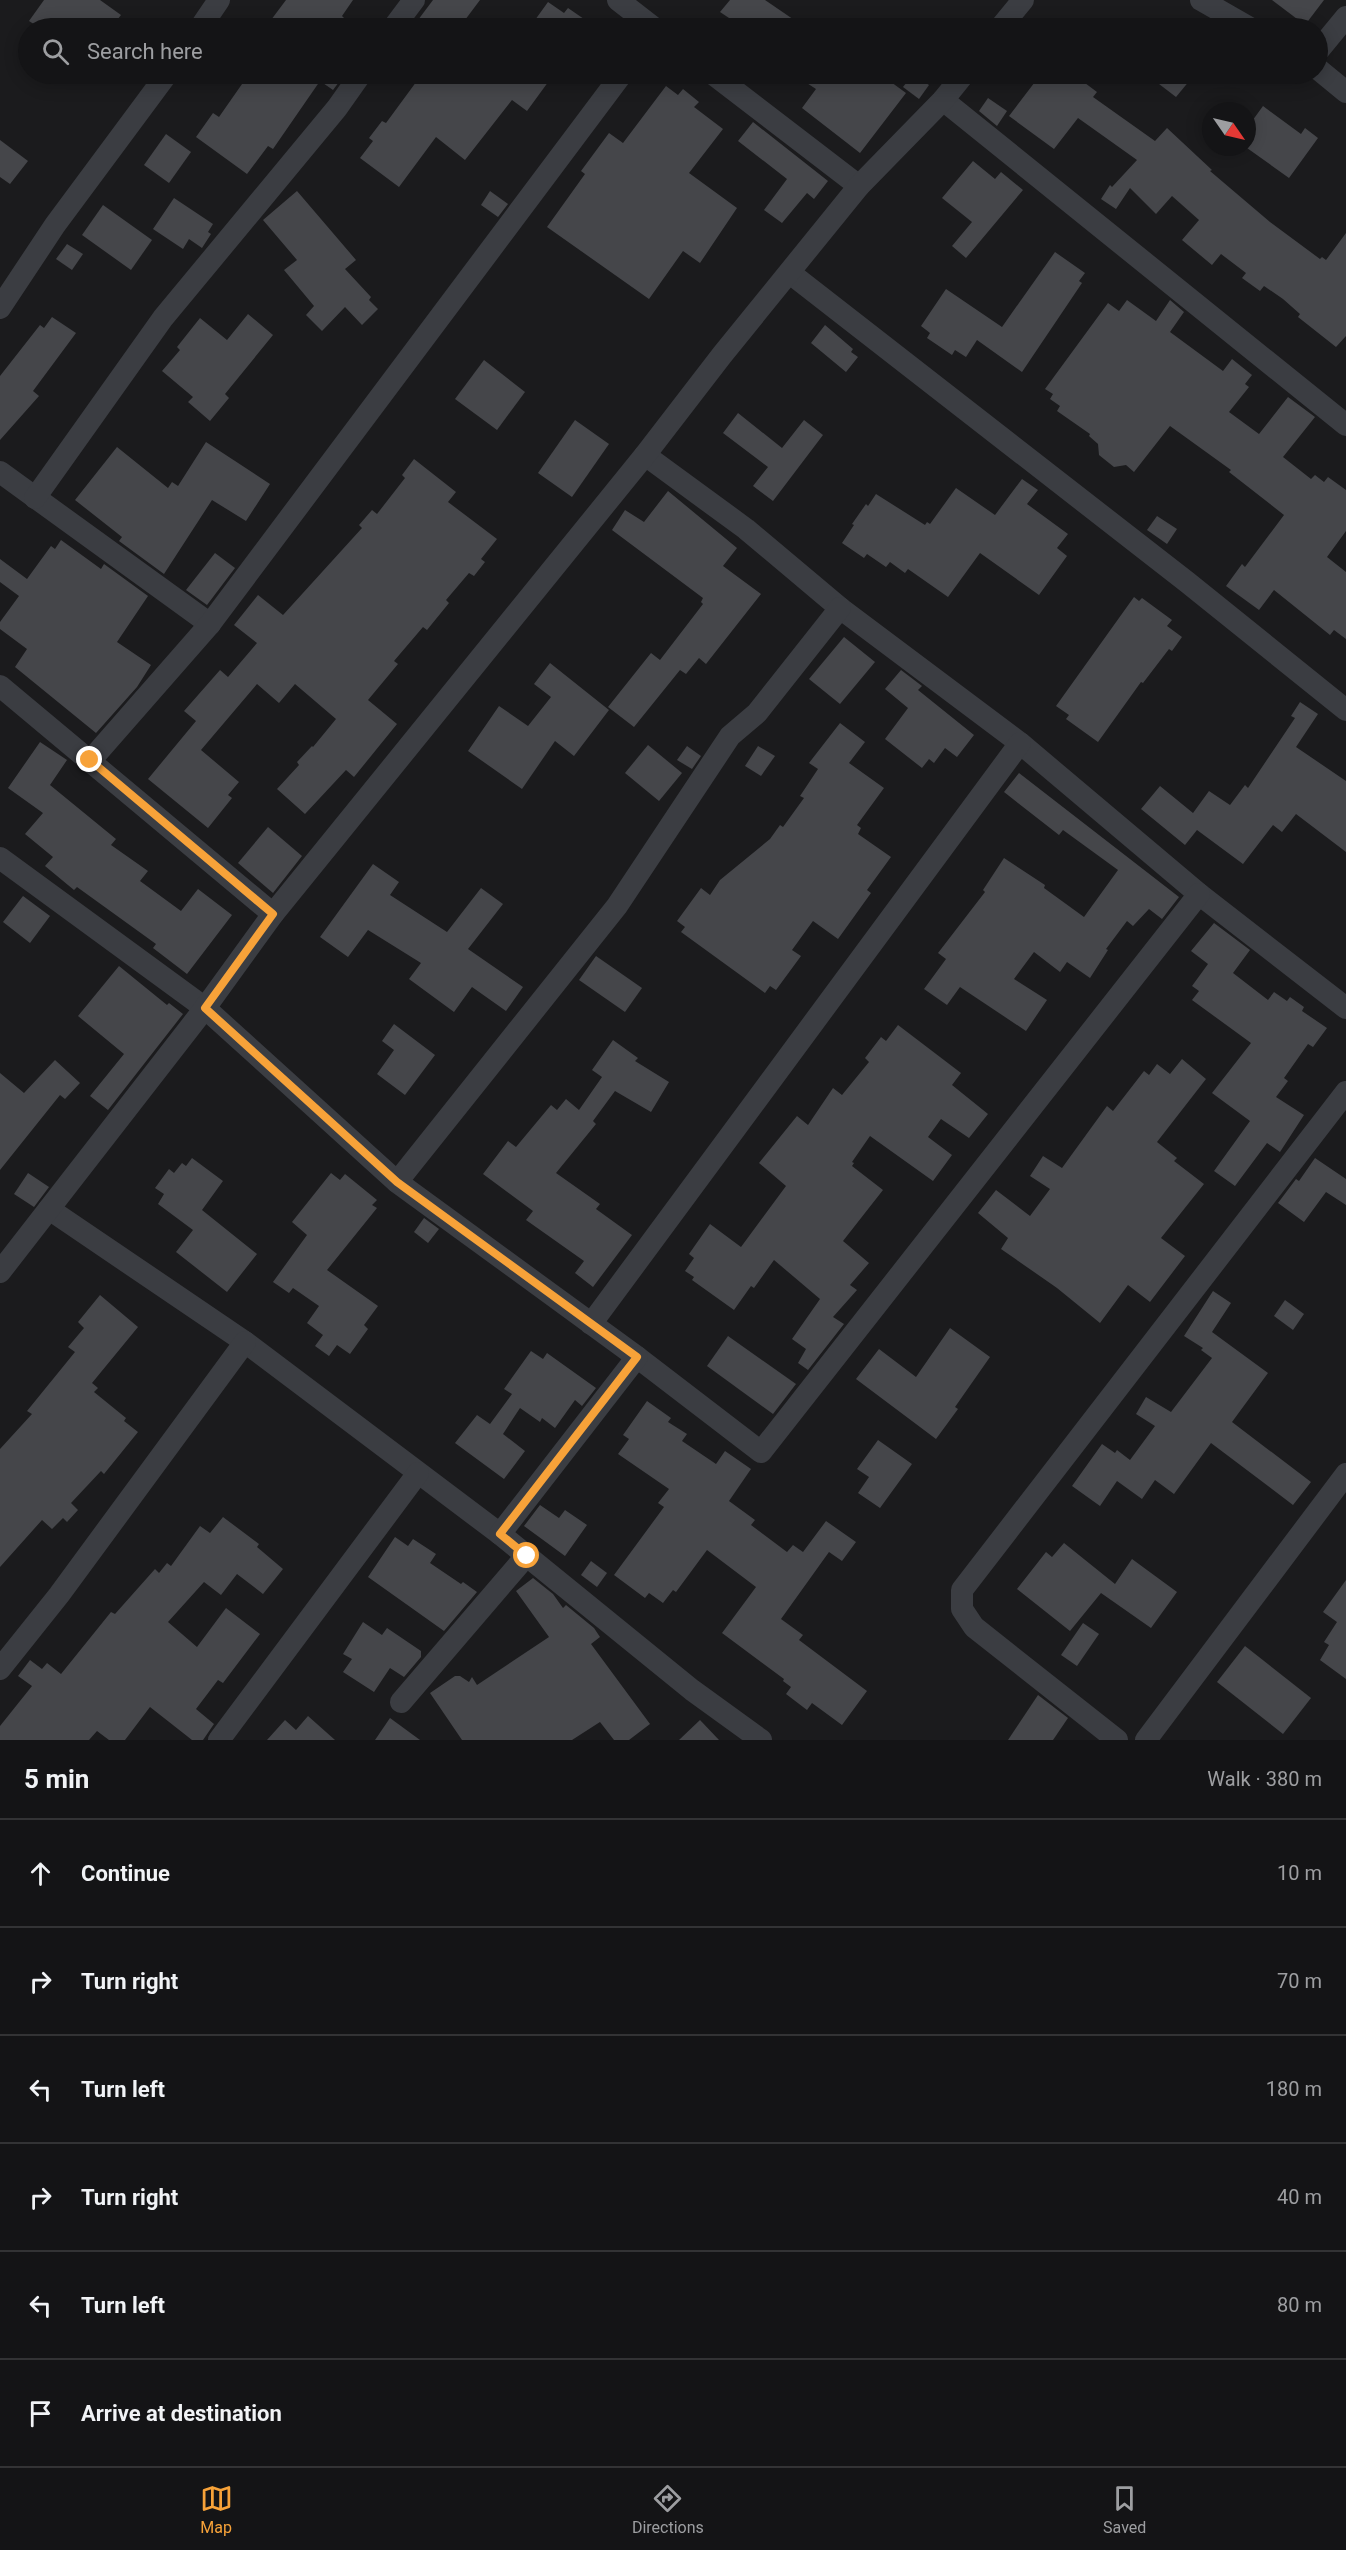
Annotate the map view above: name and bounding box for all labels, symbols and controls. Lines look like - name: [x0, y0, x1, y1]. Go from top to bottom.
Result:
- search box: [18, 18, 1328, 84]
- icon: search: [39, 35, 72, 68]
- text: Search here: [87, 39, 203, 64]
- north arrow: [1202, 102, 1256, 156]
- route end: [76, 746, 102, 772]
- route start: [513, 1542, 539, 1568]
- text: 5 min: [24, 1764, 89, 1794]
- text: Walk · 380 m: [1207, 1767, 1322, 1791]
- icon: ahead: [24, 1857, 57, 1890]
- text: Continue: [81, 1861, 170, 1886]
- text: 10 m: [1277, 1861, 1322, 1885]
- icon: right: [24, 1965, 57, 1998]
- text: Turn right: [81, 1969, 178, 1994]
- text: 70 m: [1277, 1969, 1322, 1993]
- icon: left: [24, 2073, 57, 2106]
- text: Turn left: [81, 2077, 165, 2102]
- text: 180 m: [1266, 2077, 1322, 2101]
- icon: right: [24, 2181, 57, 2214]
- text: Turn right: [81, 2185, 178, 2210]
- text: 40 m: [1277, 2185, 1322, 2209]
- icon: left: [24, 2289, 57, 2322]
- text: Turn left: [81, 2293, 165, 2318]
- text: 80 m: [1277, 2293, 1322, 2317]
- icon: arrive: [24, 2397, 57, 2430]
- text: Arrive at destination: [81, 2401, 282, 2426]
- tab: Map: [200, 2482, 233, 2537]
- tab: Directions: [632, 2482, 704, 2537]
- tab: Saved: [1103, 2482, 1146, 2537]

